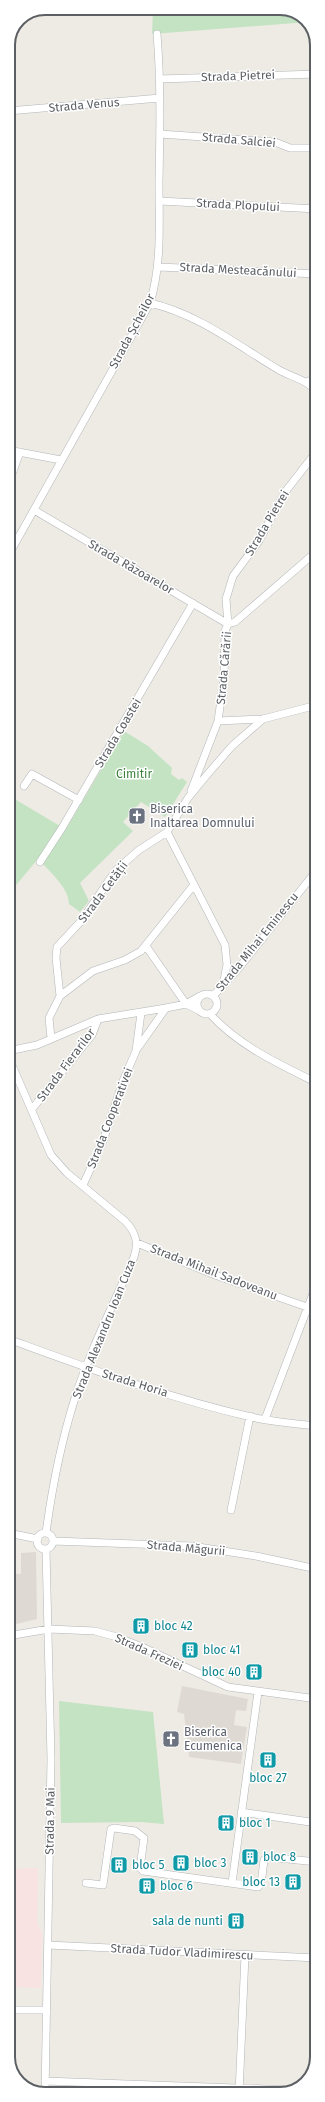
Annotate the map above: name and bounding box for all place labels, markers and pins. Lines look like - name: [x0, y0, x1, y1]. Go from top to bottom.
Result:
- place label: Biserica Inaltarea Domnului: [150, 802, 255, 830]
- church icon: Biserica Inaltarea Domnului: [127, 806, 147, 826]
- building icon: bloc 42: [131, 1616, 151, 1636]
- place label: bloc 42: [154, 1619, 193, 1633]
- building icon: bloc 41: [180, 1640, 200, 1660]
- place label: bloc 41: [203, 1643, 240, 1657]
- building icon: bloc 40: [244, 1662, 264, 1682]
- place label: bloc 40: [201, 1665, 241, 1679]
- place label: Biserica Ecumenica: [184, 1725, 242, 1753]
- church icon: Biserica Ecumenica: [161, 1729, 181, 1749]
- building icon: bloc 27: [258, 1750, 278, 1770]
- place label: bloc 27: [249, 1771, 287, 1785]
- building icon: bloc 1: [216, 1813, 236, 1833]
- place label: bloc 1: [239, 1816, 271, 1830]
- building icon: bloc 8: [240, 1847, 260, 1867]
- place label: bloc 8: [263, 1850, 297, 1864]
- building icon: bloc 3: [171, 1853, 191, 1873]
- building icon: bloc 5: [109, 1855, 129, 1875]
- place label: bloc 3: [194, 1856, 227, 1870]
- place label: bloc 5: [132, 1858, 165, 1872]
- building icon: bloc 13: [283, 1872, 303, 1892]
- place label: bloc 13: [242, 1875, 280, 1889]
- building icon: bloc 6: [137, 1876, 157, 1896]
- place label: bloc 6: [160, 1879, 193, 1893]
- building icon: sala de nunti: [226, 1911, 246, 1931]
- place label: sala de nunti: [152, 1914, 223, 1928]

